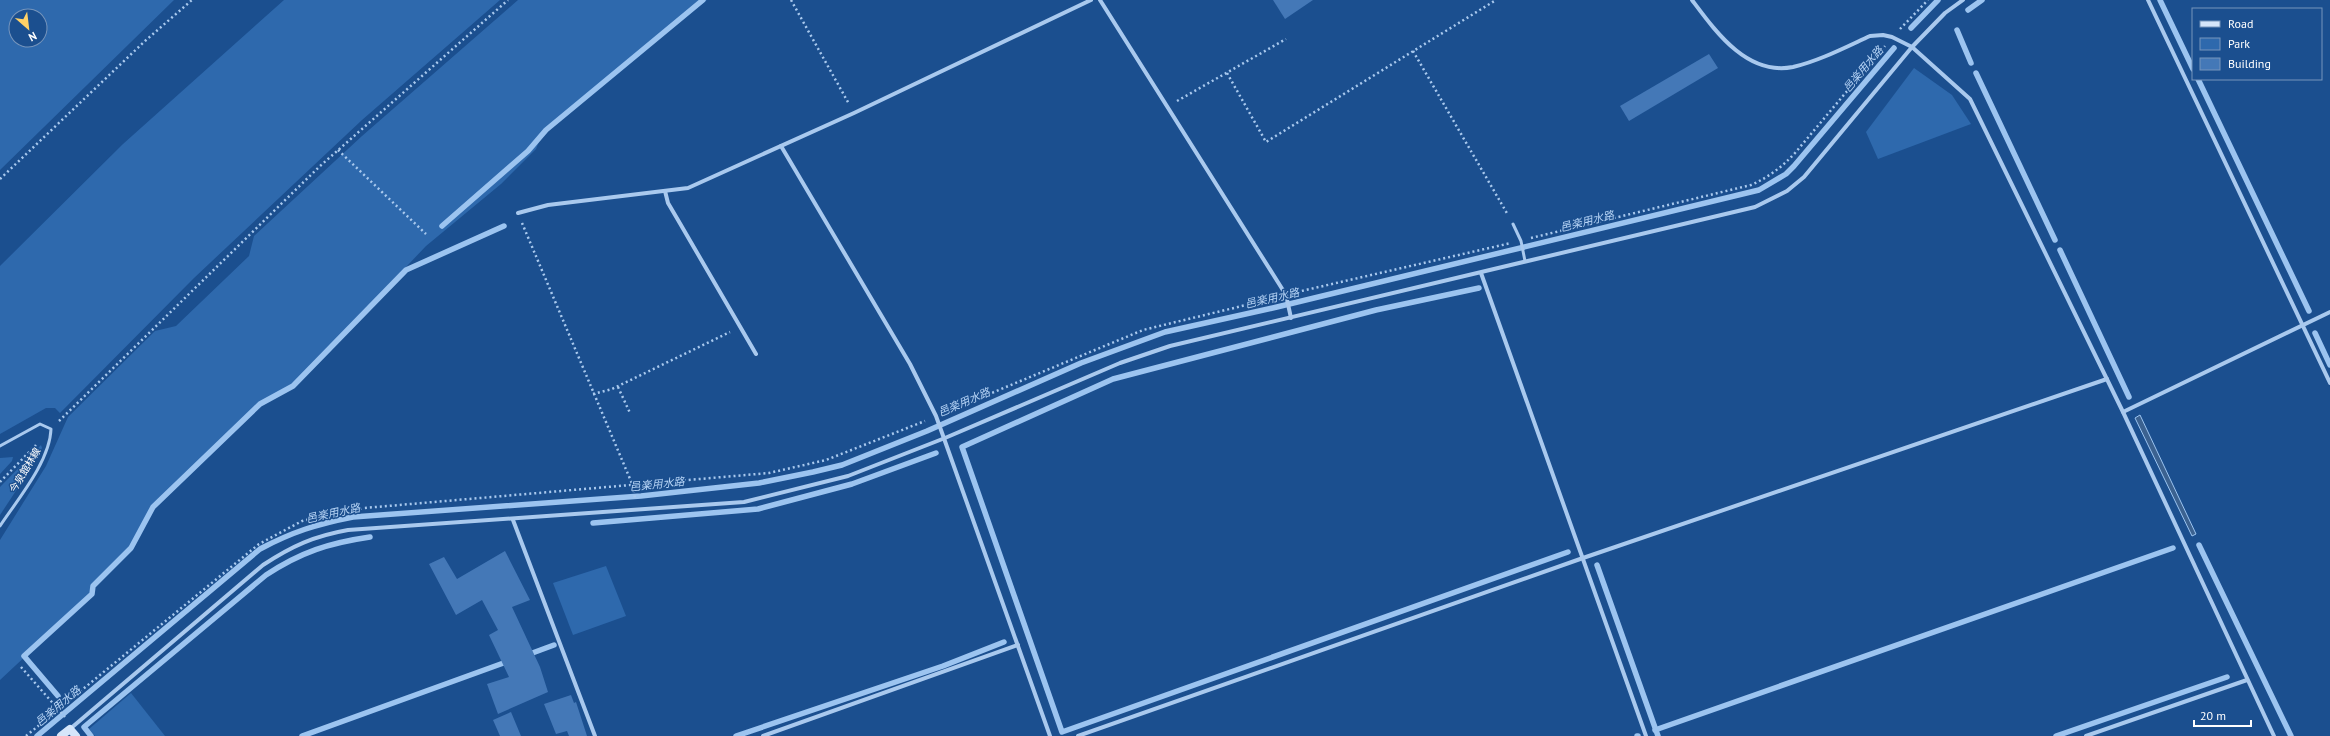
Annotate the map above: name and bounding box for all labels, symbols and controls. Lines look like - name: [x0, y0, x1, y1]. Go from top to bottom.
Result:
- north arrow: [8, 8, 48, 48]
- legend: [2192, 8, 2322, 80]
- text: Road: [2228, 16, 2253, 31]
- text: N: [26, 29, 39, 45]
- text: Park: [2228, 36, 2250, 51]
- water label: 邑楽用水路: [1840, 43, 1887, 95]
- text: Building: [2228, 56, 2271, 71]
- water label: 邑楽用水路: [1559, 207, 1616, 234]
- water label: 邑楽用水路: [1244, 285, 1301, 311]
- water label: 邑楽用水路: [936, 384, 993, 419]
- street label: 今泉館林線: [7, 445, 43, 495]
- water label: 邑楽用水路: [629, 474, 686, 494]
- water label: 邑楽用水路: [305, 500, 362, 526]
- water label: 邑楽用水路: [32, 682, 84, 729]
- scale bar: [2194, 702, 2251, 728]
- text: 20 m: [2200, 708, 2226, 723]

